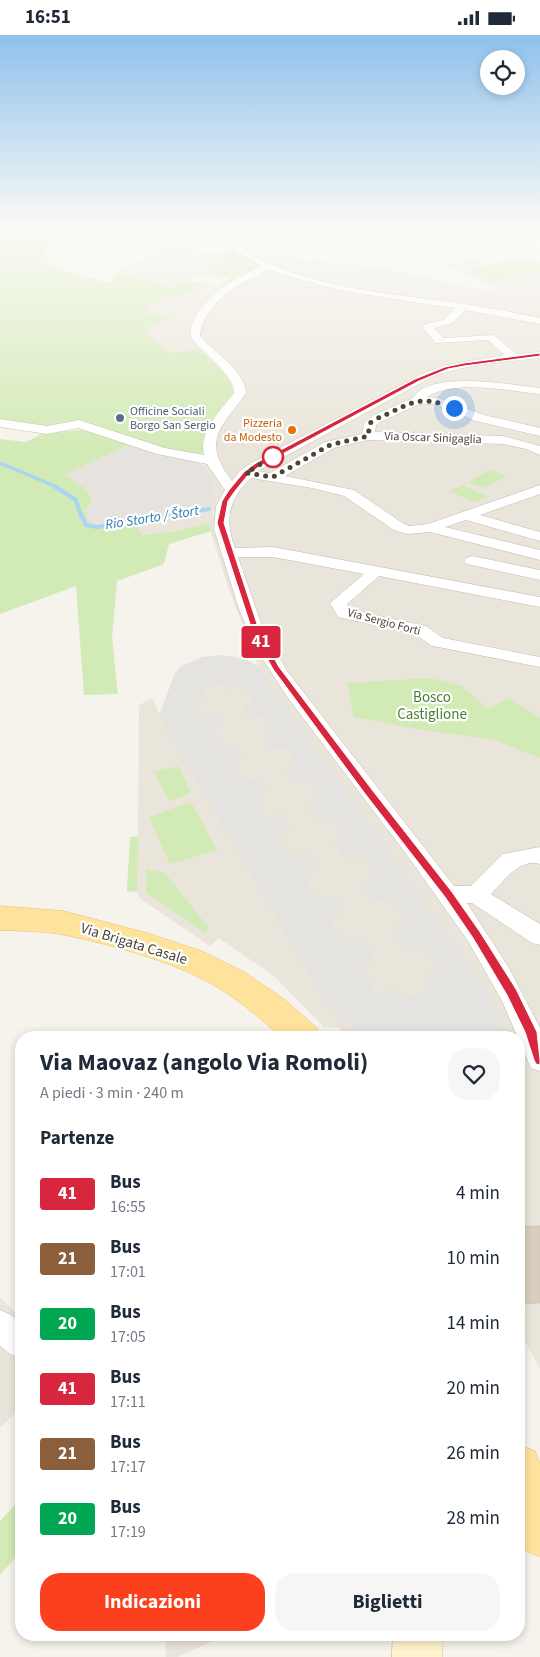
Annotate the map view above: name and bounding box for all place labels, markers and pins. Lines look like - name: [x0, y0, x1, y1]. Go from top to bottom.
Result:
- place label: Officine Sociali Borgo San Sergio: [130, 403, 216, 434]
- marker: Officine Sociali Borgo San Sergio: [114, 412, 126, 424]
- place label: Pizzeria da Modesto: [224, 415, 282, 446]
- marker: Pizzeria da Modesto: [286, 424, 298, 436]
- unlabelled marker: [262, 446, 284, 468]

